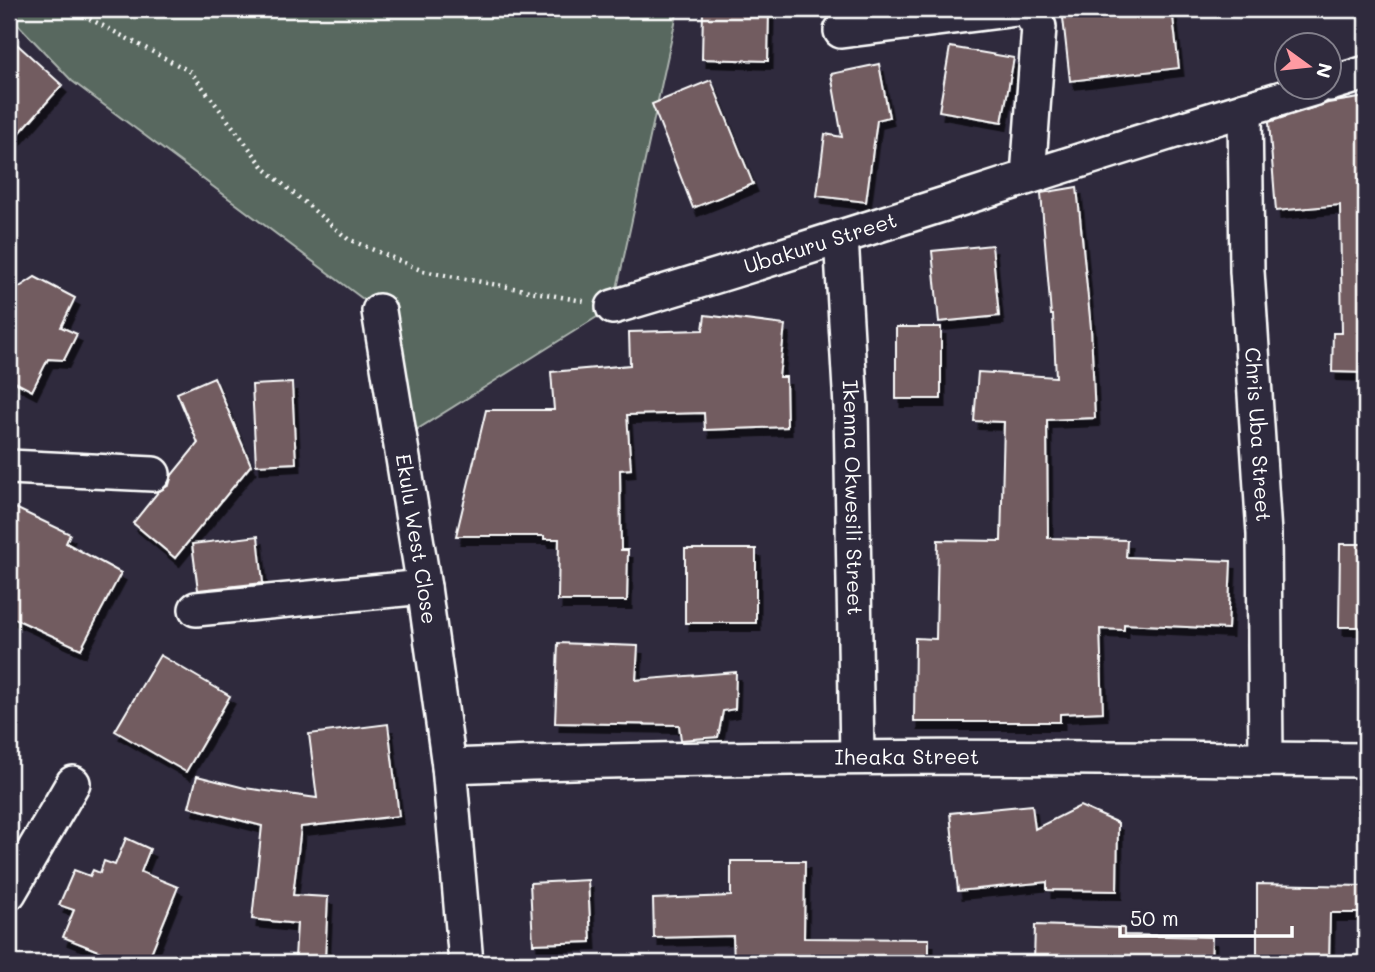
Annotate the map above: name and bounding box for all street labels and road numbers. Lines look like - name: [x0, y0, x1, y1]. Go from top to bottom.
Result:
- street label: Ubakuru Street: [740, 205, 900, 279]
- street label: Chris Uba Street: [1240, 346, 1278, 523]
- street label: Ikenna Okwesili Street: [837, 379, 870, 616]
- street label: Ekulu West Close: [391, 452, 444, 626]
- street label: Iheaka Street: [834, 742, 979, 770]

